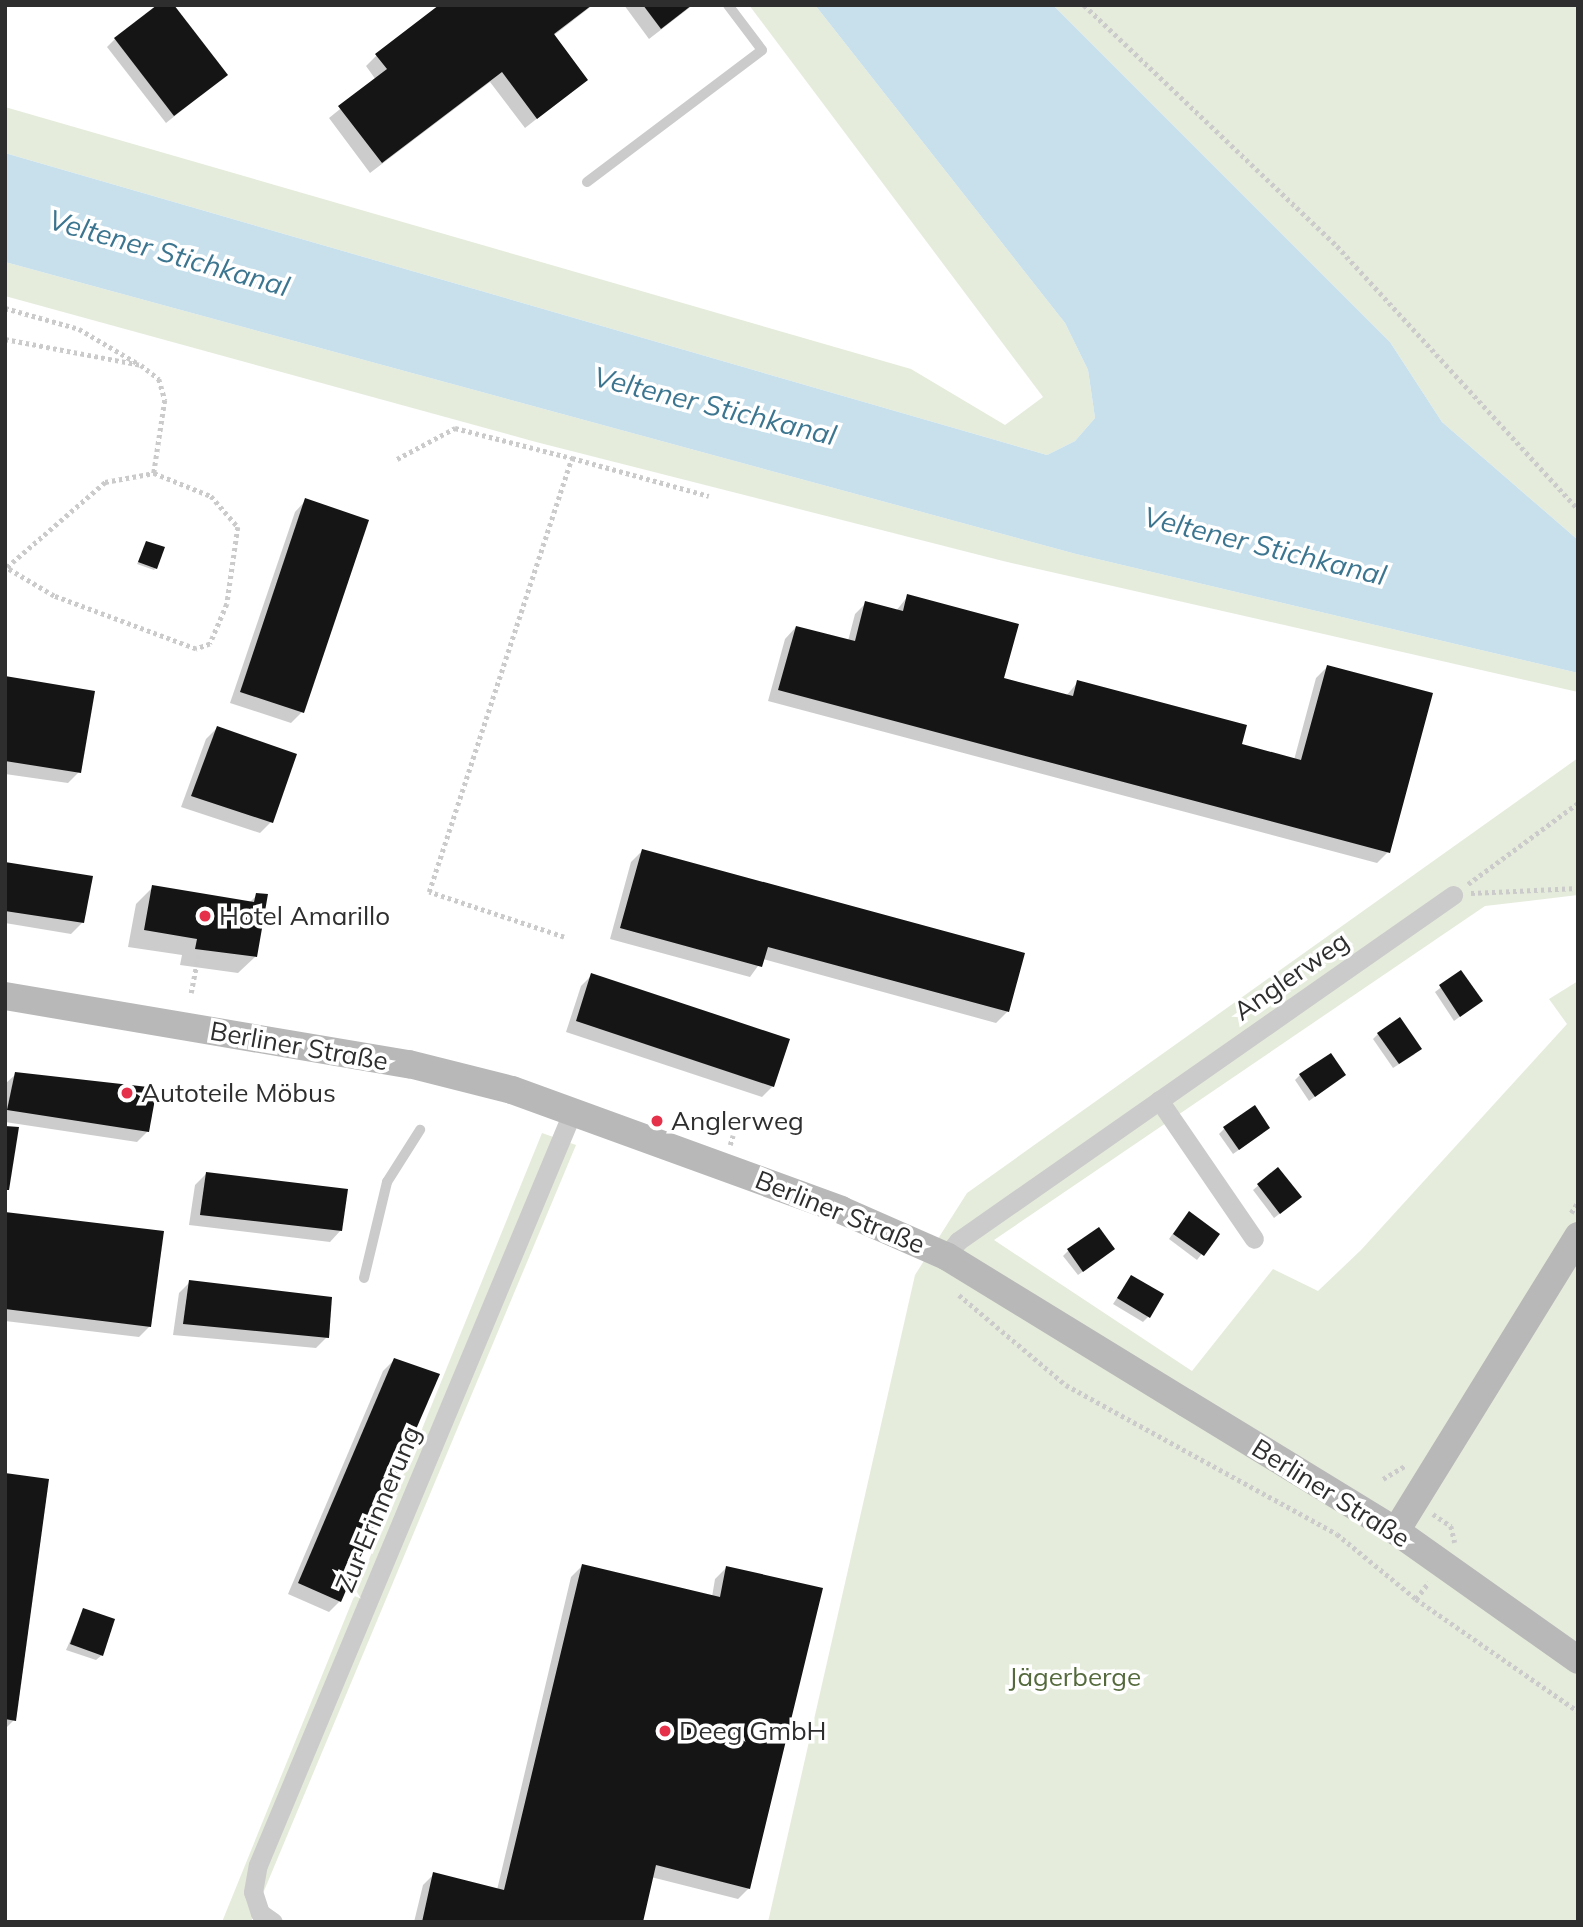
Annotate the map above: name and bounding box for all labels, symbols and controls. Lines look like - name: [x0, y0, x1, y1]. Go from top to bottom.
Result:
- water label: Veltener Stichkanal: [45, 203, 293, 303]
- water label: Veltener Stichkanal: [590, 360, 840, 452]
- water label: Veltener Stichkanal: [1140, 500, 1390, 592]
- place label: Hotel Amarillo: [219, 900, 390, 932]
- marker: Hotel Amarillo: [197, 908, 213, 924]
- street label: Anglerweg: [1228, 925, 1354, 1027]
- street label: Berliner Straße: [208, 1015, 390, 1077]
- place label: Autoteile Möbus: [141, 1077, 336, 1109]
- marker: Autoteile Möbus: [119, 1085, 135, 1101]
- place label: Anglerweg: [671, 1105, 804, 1137]
- marker: Anglerweg: [649, 1113, 665, 1129]
- street label: Berliner Straße: [751, 1164, 929, 1260]
- street label: Zur Erinnerung: [329, 1421, 427, 1597]
- street label: Berliner Straße: [1246, 1432, 1416, 1554]
- park label: Jägerberge: [1009, 1661, 1141, 1693]
- place label: Deeg GmbH: [679, 1715, 827, 1747]
- marker: Deeg GmbH: [657, 1723, 673, 1739]

